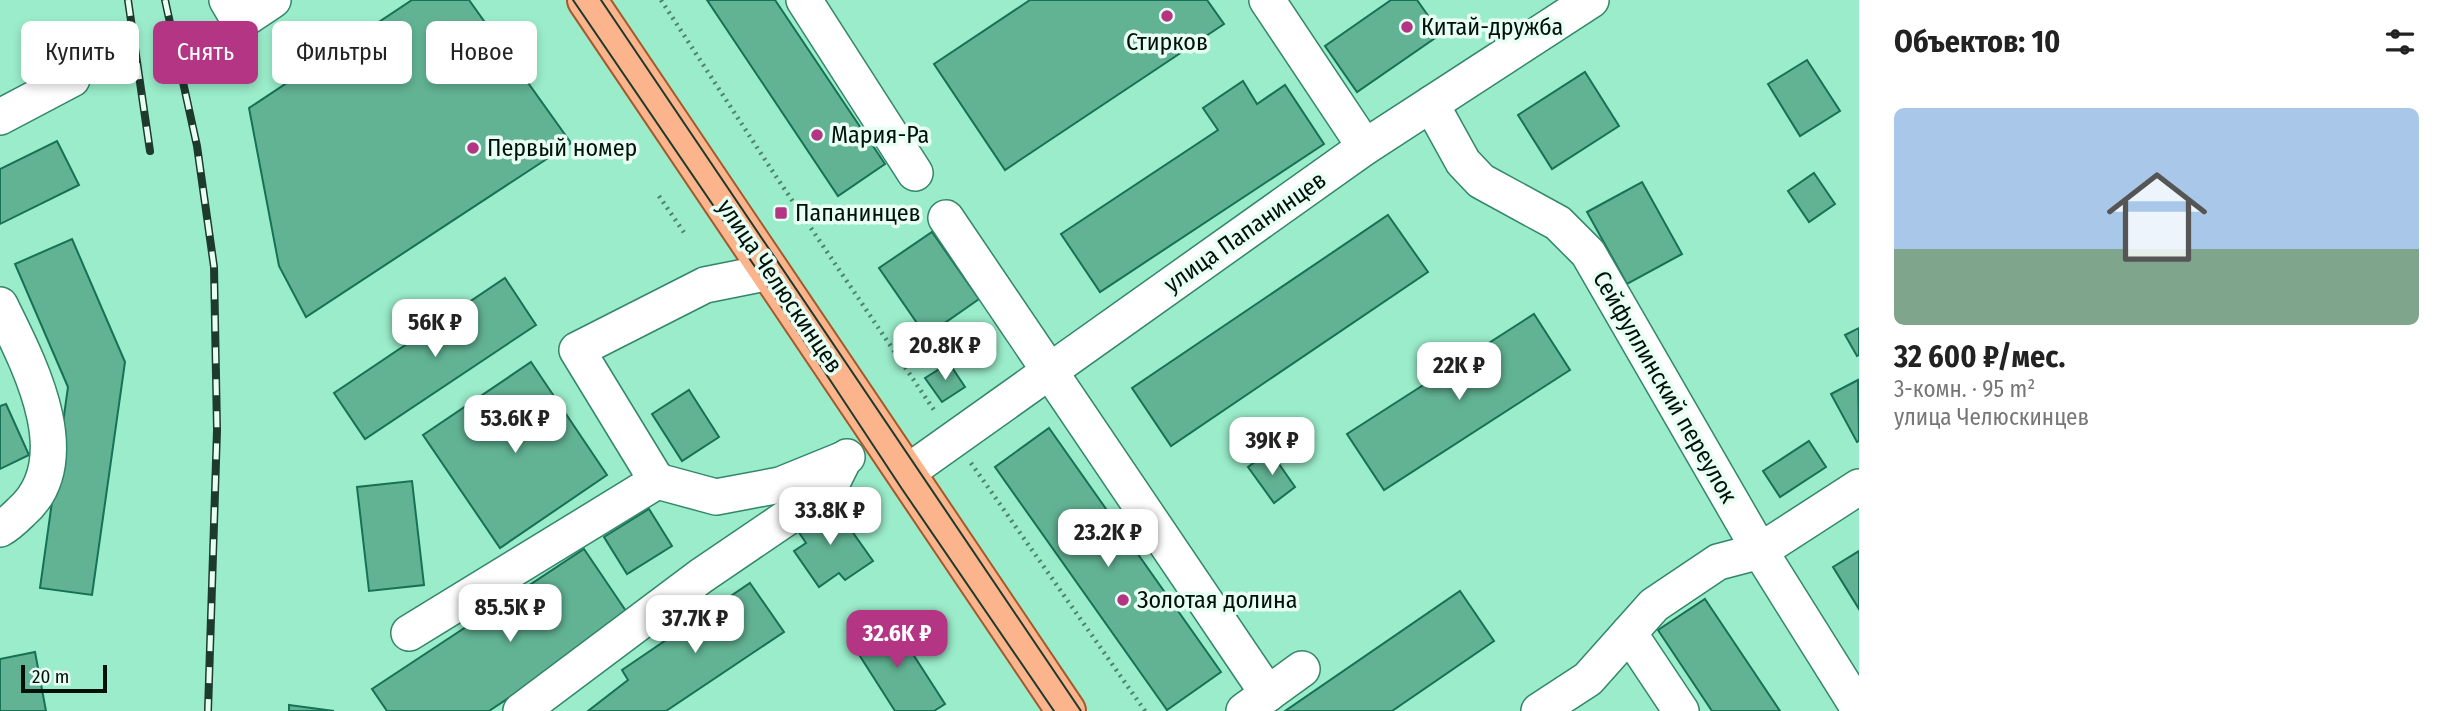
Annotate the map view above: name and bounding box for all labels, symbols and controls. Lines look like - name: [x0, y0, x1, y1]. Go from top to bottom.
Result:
- marker: Стирков: [1159, 8, 1175, 24]
- place label: Китай-дружба: [1421, 13, 1563, 41]
- marker: Китай-дружба: [1399, 19, 1415, 35]
- chip: Купить: [21, 21, 139, 84]
- chip: Снять: [153, 21, 258, 84]
- chip: Фильтры: [272, 21, 412, 84]
- chip: Новое: [426, 21, 537, 84]
- icon: filters: [2381, 23, 2419, 61]
- text: Объектов: 10: [1894, 24, 2061, 60]
- place label: Стирков: [1126, 28, 1208, 56]
- place label: Мария-Ра: [831, 121, 929, 149]
- marker: Мария-Ра: [809, 127, 825, 143]
- place label: Первый номер: [487, 134, 637, 162]
- marker: Первый номер: [465, 140, 481, 156]
- icon: home: [2094, 154, 2220, 280]
- street label: улица Папанинцев: [1159, 166, 1331, 298]
- street label: улица Челюскинцев: [711, 194, 849, 378]
- place label: Папанинцев: [795, 199, 921, 227]
- marker: Папанинцев: [773, 205, 789, 221]
- street label: Сейфуллинский переулок: [1587, 266, 1743, 509]
- pin: 56K ₽: [386, 300, 484, 359]
- text: 56K ₽: [408, 308, 462, 336]
- pin: 20.8K ₽: [880, 322, 1010, 382]
- text: 20.8K ₽: [909, 331, 981, 359]
- text: 32 600 ₽/мес.: [1894, 339, 2065, 375]
- pin: 22K ₽: [1410, 342, 1508, 402]
- text: 22K ₽: [1433, 351, 1485, 379]
- text: 3-комн. · 95 m²: [1894, 375, 2035, 403]
- pin: 53.6K ₽: [450, 396, 580, 455]
- text: улица Челюскинцев: [1894, 403, 2089, 431]
- text: 53.6K ₽: [480, 404, 550, 432]
- pin: 39K ₽: [1223, 418, 1321, 477]
- text: 39K ₽: [1245, 426, 1299, 454]
- pin: 33.8K ₽: [765, 488, 895, 547]
- text: 33.8K ₽: [795, 496, 865, 524]
- pin: 23.2K ₽: [1043, 510, 1173, 569]
- text: 23.2K ₽: [1074, 518, 1142, 546]
- pin: 85.5K ₽: [445, 584, 575, 644]
- place label: Золотая долина: [1137, 586, 1298, 614]
- marker: Золотая долина: [1115, 592, 1131, 608]
- text: 85.5K ₽: [475, 593, 545, 621]
- pin: 37.7K ₽: [630, 596, 760, 655]
- text: 37.7K ₽: [662, 604, 728, 632]
- pin: 32.6K ₽: [832, 610, 962, 670]
- text: 32.6K ₽: [862, 619, 932, 647]
- scale bar: [21, 662, 107, 694]
- text: 20 m: [32, 665, 69, 688]

